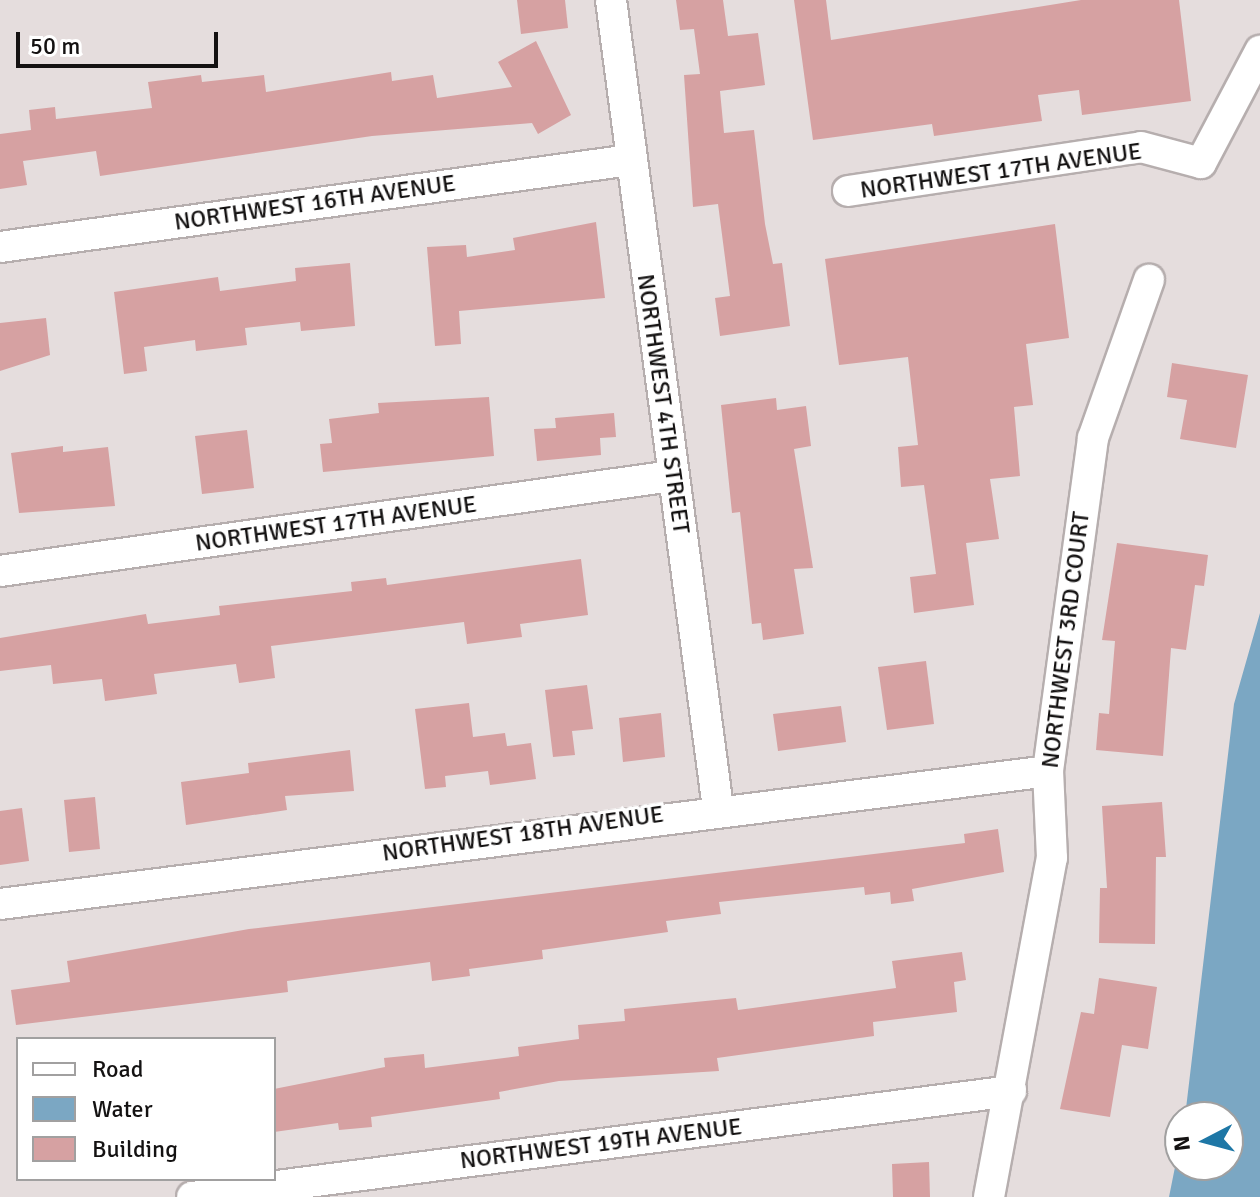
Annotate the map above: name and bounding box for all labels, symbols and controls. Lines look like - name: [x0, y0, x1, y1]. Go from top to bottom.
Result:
- scale bar: [20, 16, 222, 66]
- text: 50 m: [30, 31, 80, 61]
- street label: NORTHWEST 17TH AVENUE: [858, 137, 1144, 205]
- street label: NORTHWEST 16TH AVENUE: [172, 169, 458, 237]
- street label: NORTHWEST 4TH STREET: [631, 272, 695, 536]
- street label: NORTHWEST 17TH AVENUE: [193, 490, 479, 558]
- street label: NORTHWEST 3RD COURT: [1036, 510, 1096, 770]
- street label: NORTHWEST 18TH AVENUE: [380, 800, 666, 868]
- legend: [16, 1037, 276, 1181]
- text: Road: [92, 1054, 143, 1084]
- text: Water: [92, 1094, 152, 1124]
- north arrow: [1164, 1101, 1244, 1181]
- street label: NORTHWEST 19TH AVENUE: [458, 1112, 744, 1176]
- text: Building: [92, 1134, 178, 1164]
- text: N: [1167, 1134, 1196, 1152]

